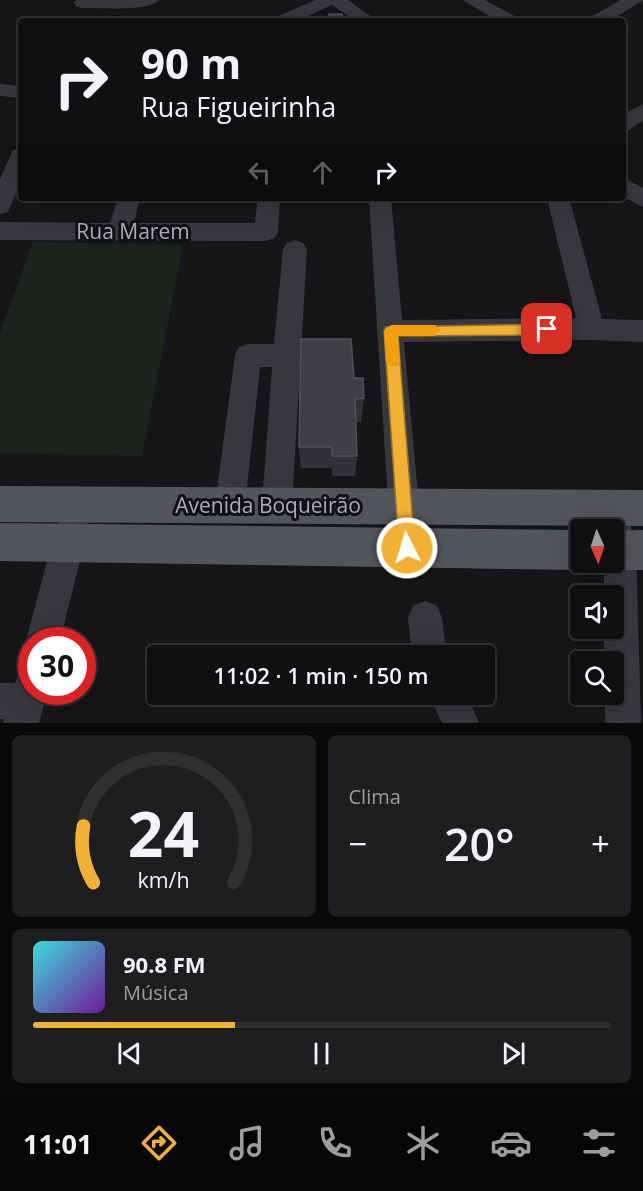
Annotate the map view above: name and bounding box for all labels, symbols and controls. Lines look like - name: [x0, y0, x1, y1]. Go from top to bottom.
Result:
- text: 90 m: [141, 34, 241, 91]
- icon: right: [42, 42, 120, 120]
- text: Rua Figueirinha: [141, 88, 336, 125]
- icon: left: [243, 156, 276, 189]
- icon: ahead: [306, 156, 339, 189]
- icon: right: [369, 156, 402, 189]
- street label: Rua Marem: [76, 217, 190, 245]
- pin: [521, 303, 572, 354]
- icon: arrive: [530, 312, 563, 345]
- street label: Avenida Boqueirão: [175, 491, 361, 519]
- position arrow: [375, 516, 439, 580]
- north arrow: [570, 519, 624, 573]
- map controls: [570, 519, 624, 705]
- button: sound: [570, 585, 624, 639]
- speed limit sign: 30: [18, 627, 96, 705]
- button: search: [570, 651, 624, 705]
- text: 11:02 · 1 min · 150 m: [213, 660, 429, 690]
- text: Clima: [349, 783, 401, 810]
- text: 24: [128, 790, 199, 875]
- text: 20°: [444, 813, 515, 874]
- text: −: [349, 821, 367, 866]
- text: +: [591, 821, 610, 866]
- text: km/h: [138, 865, 190, 894]
- text: 90.8 FM: [123, 949, 206, 979]
- text: Música: [123, 979, 189, 1006]
- icon: previous: [113, 1037, 146, 1070]
- icon: pause: [305, 1037, 338, 1070]
- icon: next: [497, 1037, 530, 1070]
- icon: directions: [138, 1122, 180, 1164]
- icon: music: [226, 1122, 268, 1164]
- icon: phone: [314, 1122, 356, 1164]
- icon: climate: [402, 1122, 444, 1164]
- icon: car: [490, 1122, 532, 1164]
- icon: filters: [578, 1122, 620, 1164]
- text: 11:01: [23, 1125, 92, 1162]

